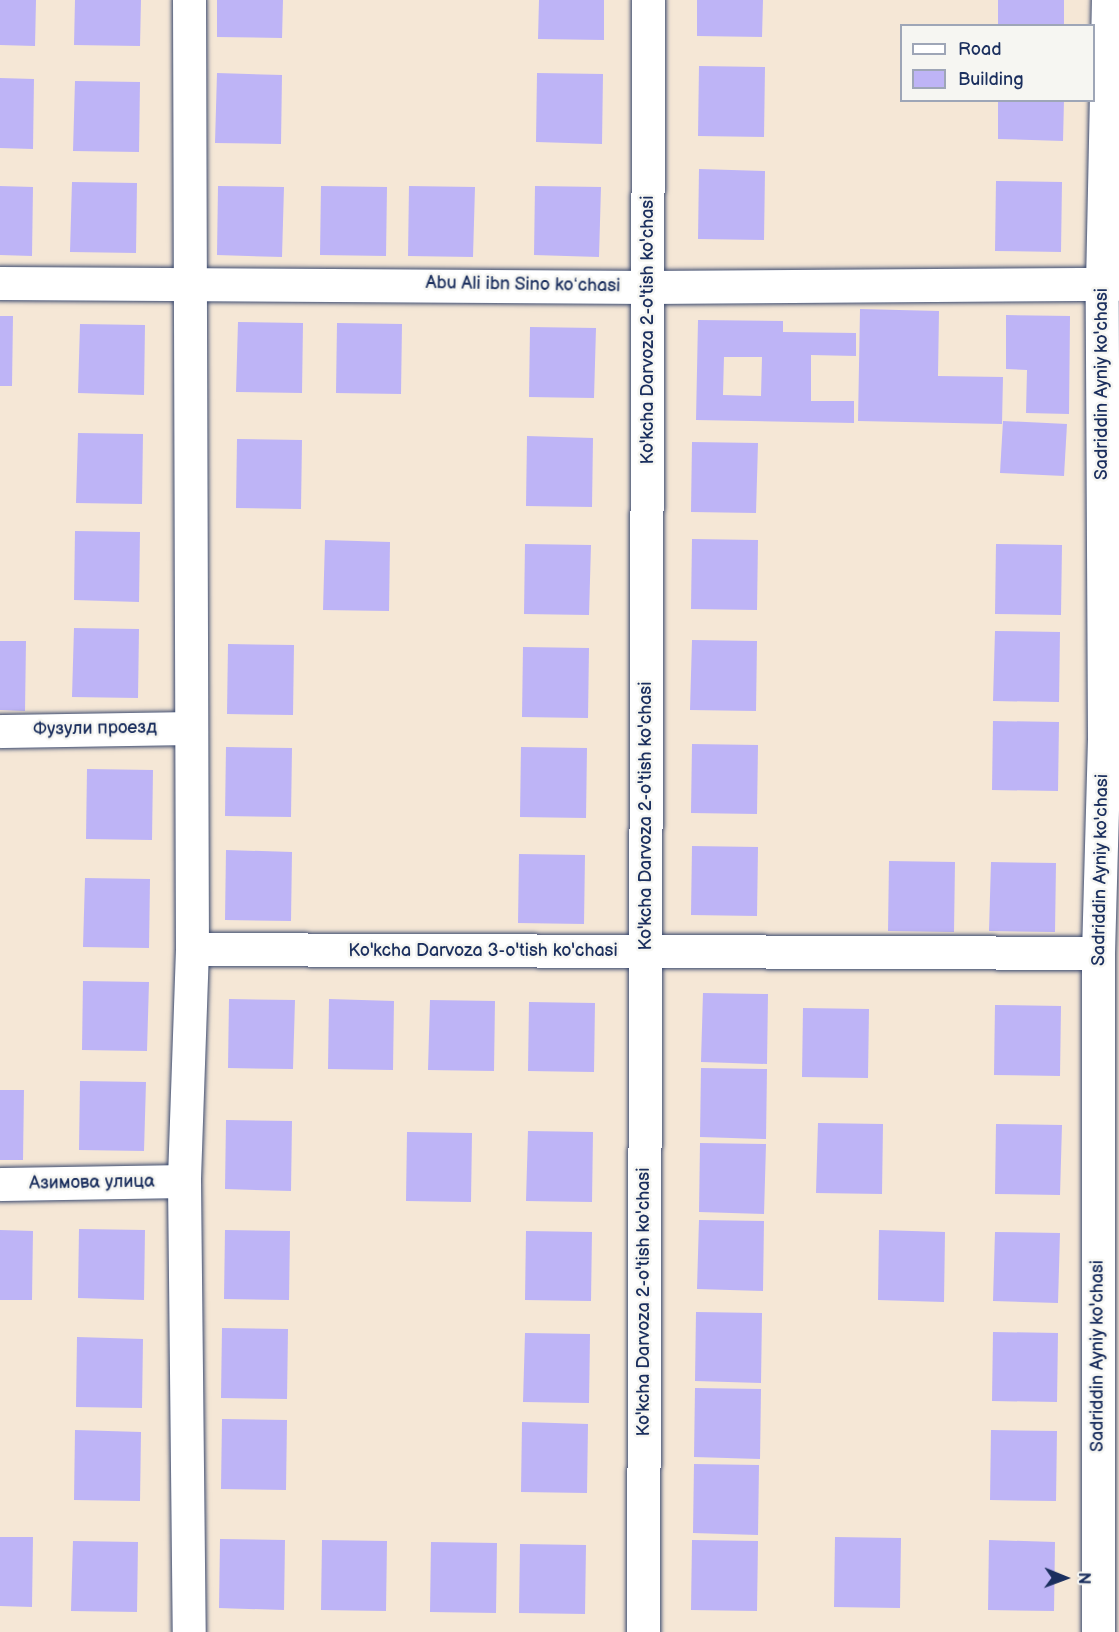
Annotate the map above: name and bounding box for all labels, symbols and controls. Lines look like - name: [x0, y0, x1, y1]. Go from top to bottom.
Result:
- legend: [900, 24, 1095, 102]
- text: Road: [958, 39, 1002, 60]
- text: Building: [958, 69, 1024, 90]
- street label: Ko'kcha Darvoza 2-o'tish ko'chasi: [637, 196, 659, 464]
- street label: Abu Ali ibn Sino koʻchasi: [425, 272, 621, 298]
- street label: Sadriddin Ayniy ko'chasi: [1091, 287, 1113, 481]
- street label: Ko'kcha Darvoza 2-o'tish ko'chasi: [635, 682, 657, 950]
- street label: Фузули проезд: [33, 717, 157, 741]
- street label: Sadriddin Ayniy ko'chasi: [1089, 773, 1113, 967]
- street label: Ko'kcha Darvoza 3-o'tish ko'chasi: [348, 940, 618, 962]
- street label: Ko'kcha Darvoza 2-o'tish ko'chasi: [633, 1168, 655, 1436]
- street label: Азимова улица: [29, 1171, 155, 1195]
- street label: Sadriddin Ayniy ko'chasi: [1087, 1259, 1109, 1453]
- north arrow: [1035, 1548, 1095, 1608]
- text: N: [1074, 1572, 1093, 1585]

